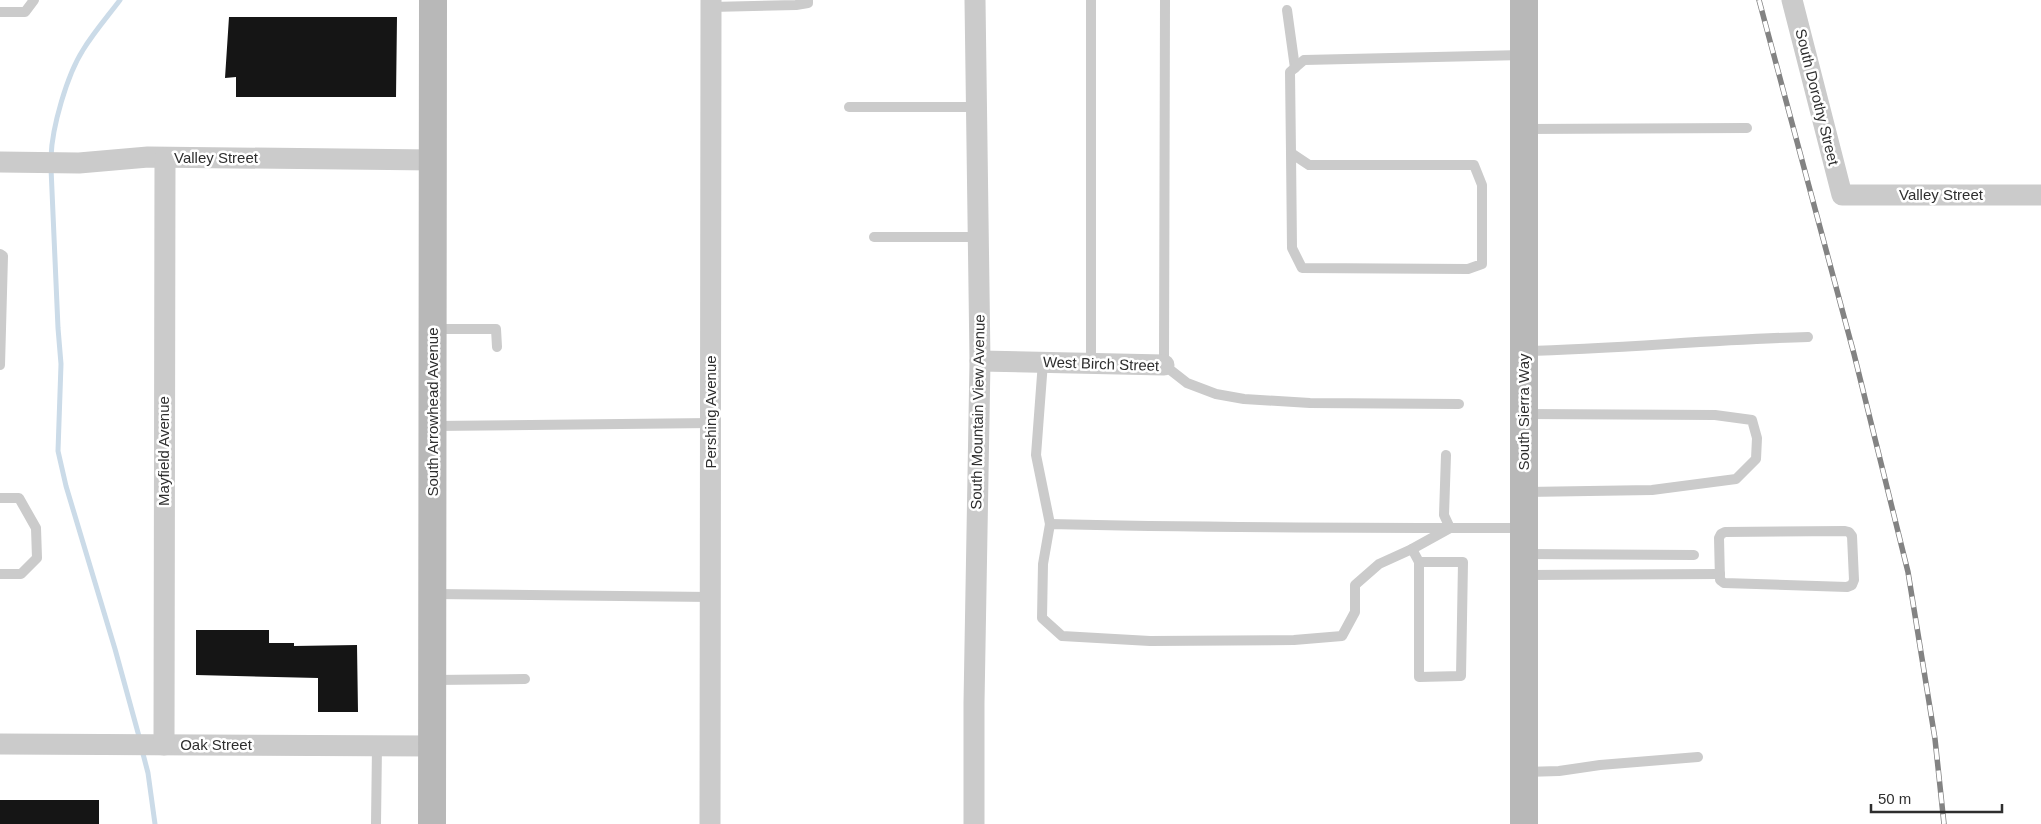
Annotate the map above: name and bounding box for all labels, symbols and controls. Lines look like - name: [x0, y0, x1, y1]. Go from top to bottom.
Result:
- street label: South Dorothy Street: [1792, 27, 1843, 168]
- street label: Valley Street: [174, 149, 259, 166]
- street label: Valley Street: [1899, 186, 1984, 203]
- street label: South Mountain View Avenue: [967, 314, 988, 510]
- street label: South Arrowhead Avenue: [424, 327, 441, 497]
- street label: West Birch Street: [1043, 353, 1160, 374]
- street label: South Sierra Way: [1515, 353, 1532, 471]
- street label: Pershing Avenue: [702, 355, 719, 469]
- street label: Mayfield Avenue: [155, 396, 172, 506]
- street label: Oak Street: [180, 736, 253, 753]
- scale bar: [1871, 782, 2002, 814]
- text: 50 m: [1878, 790, 1911, 807]

